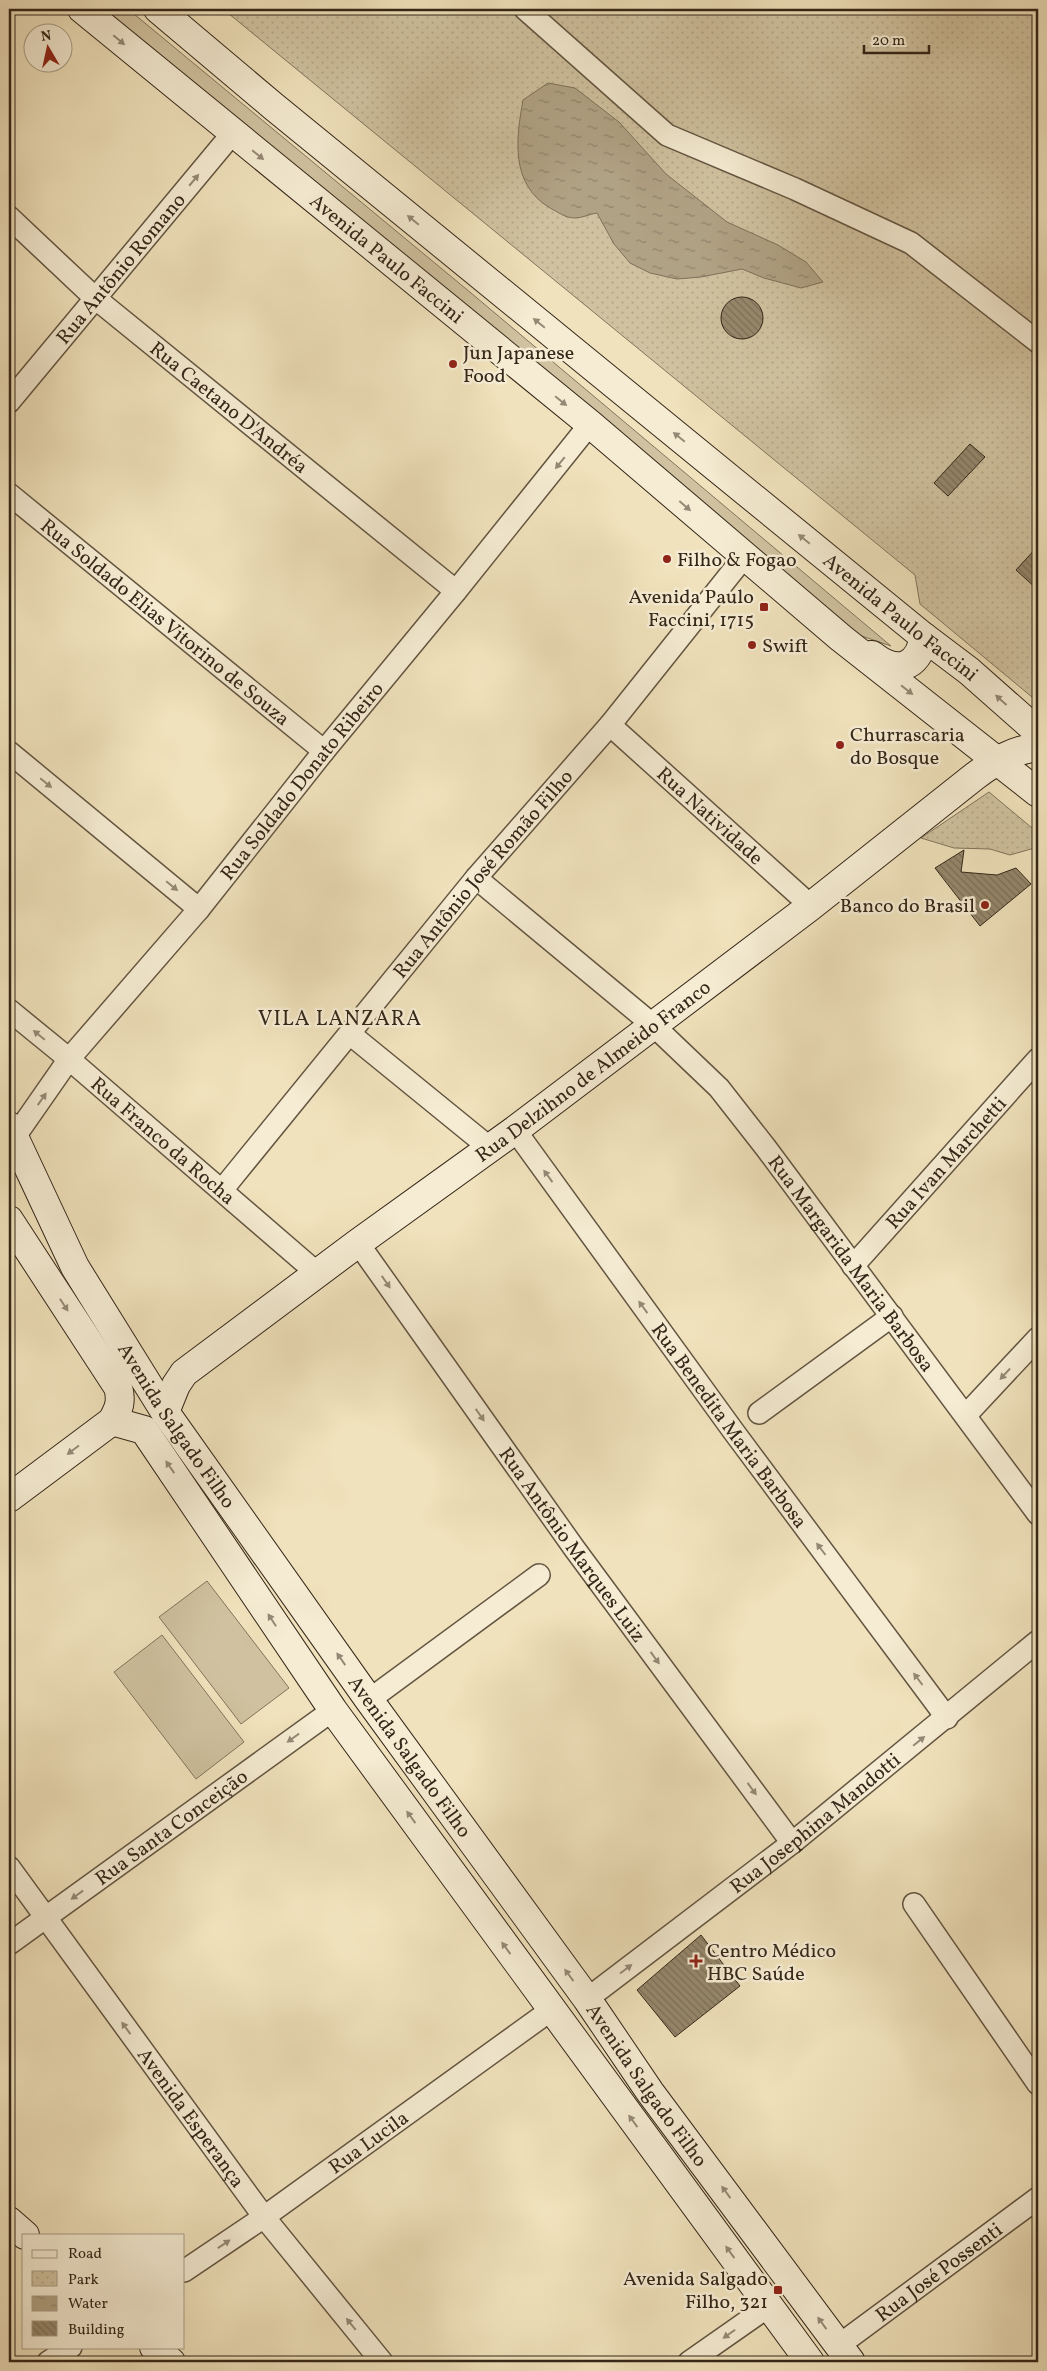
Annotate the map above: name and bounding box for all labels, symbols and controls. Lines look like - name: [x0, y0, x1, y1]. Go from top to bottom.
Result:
- north arrow: [22, 22, 72, 72]
- scale bar: [864, 22, 930, 54]
- text: N: [40, 26, 53, 47]
- text: 20 m: [872, 31, 905, 52]
- one-way arrow: [113, 34, 125, 46]
- one-way arrow: [251, 149, 264, 160]
- one-way arrow: [188, 174, 199, 187]
- street label: Rua Antônio Romano: [51, 188, 193, 351]
- street label: Avenida Paulo Faccini: [303, 188, 469, 331]
- one-way arrow: [407, 215, 420, 226]
- one-way arrow: [533, 317, 546, 328]
- street label: Rua Caetano D'Andréa: [143, 336, 313, 481]
- place label: Jun Japanese Food: [463, 340, 574, 391]
- marker: Jun Japanese Food: [447, 358, 459, 370]
- one-way arrow: [554, 395, 567, 406]
- one-way arrow: [672, 431, 685, 442]
- one-way arrow: [554, 456, 565, 469]
- one-way arrow: [678, 500, 690, 512]
- street label: Rua Soldado Elias Vitorino de Souza: [34, 513, 295, 734]
- one-way arrow: [798, 534, 811, 545]
- place label: Filho & Fogao: [677, 547, 797, 575]
- street label: Avenida Paulo Faccini: [816, 548, 984, 689]
- marker: Filho & Fogao: [661, 553, 673, 565]
- place label: Avenida Paulo Faccini, 1715: [629, 584, 754, 635]
- marker: Avenida Paulo Faccini, 1715: [758, 601, 770, 613]
- place label: Swift: [762, 633, 809, 661]
- marker: Swift: [746, 639, 758, 651]
- street label: Rua Soldado Donato Ribeiro: [215, 677, 391, 887]
- one-way arrow: [900, 684, 913, 695]
- one-way arrow: [995, 694, 1007, 706]
- place label: Churrascaria do Bosque: [850, 722, 965, 773]
- marker: Churrascaria do Bosque: [834, 739, 846, 751]
- street label: Rua Natividade: [649, 761, 769, 872]
- street label: Rua Antônio José Romão Filho: [388, 764, 581, 985]
- one-way arrow: [40, 777, 52, 789]
- one-way arrow: [165, 881, 178, 892]
- place label: Banco do Brasil: [840, 893, 975, 921]
- marker: Banco do Brasil: [979, 899, 991, 911]
- street label: Rua Delzihno de Almeido Franco: [470, 974, 717, 1170]
- district label: VILA LANZARA: [258, 1005, 422, 1034]
- one-way arrow: [33, 1029, 46, 1040]
- street label: Rua Franco da Rocha: [84, 1072, 240, 1212]
- street label: Rua Ivan Marchetti: [880, 1091, 1014, 1236]
- one-way arrow: [37, 1092, 47, 1106]
- street label: Rua Margarida Maria Barbosa: [760, 1150, 940, 1379]
- one-way arrow: [543, 1169, 553, 1183]
- one-way arrow: [381, 1275, 391, 1289]
- one-way arrow: [59, 1298, 69, 1311]
- one-way arrow: [639, 1301, 649, 1314]
- street label: Rua Benedita Maria Barbosa: [643, 1318, 813, 1535]
- street label: Avenida Salgado Filho: [109, 1338, 241, 1515]
- one-way arrow: [999, 1367, 1011, 1379]
- one-way arrow: [475, 1408, 485, 1422]
- street label: Rua Antônio Marques Luiz: [491, 1442, 651, 1649]
- one-way arrow: [66, 1445, 80, 1455]
- one-way arrow: [165, 1460, 175, 1474]
- one-way arrow: [816, 1542, 826, 1556]
- one-way arrow: [267, 1613, 277, 1627]
- one-way arrow: [650, 1651, 661, 1664]
- one-way arrow: [335, 1653, 346, 1666]
- street label: Avenida Salgado Filho: [340, 1671, 477, 1844]
- one-way arrow: [913, 1672, 923, 1686]
- one-way arrow: [286, 1733, 300, 1743]
- one-way arrow: [913, 1735, 926, 1746]
- street label: Rua Josephina Mandotti: [725, 1747, 907, 1901]
- street label: Rua Santa Conceição: [90, 1764, 255, 1893]
- one-way arrow: [747, 1782, 757, 1796]
- one-way arrow: [406, 1810, 416, 1823]
- one-way arrow: [70, 1890, 84, 1900]
- place label: Centro Médico HBC Saúde: [707, 1938, 836, 1989]
- one-way arrow: [501, 1941, 511, 1955]
- marker: Centro Médico HBC Saúde: [689, 1954, 703, 1968]
- one-way arrow: [619, 1964, 632, 1975]
- one-way arrow: [564, 1968, 574, 1982]
- street label: Avenida Salgado Filho: [578, 1999, 713, 2173]
- one-way arrow: [121, 2021, 131, 2035]
- street label: Avenida Esperança: [130, 2043, 250, 2194]
- street label: Rua Lucila: [324, 2105, 415, 2182]
- one-way arrow: [628, 2114, 638, 2128]
- one-way arrow: [720, 2186, 731, 2199]
- street label: Rua José Possenti: [870, 2217, 1009, 2330]
- legend: [22, 2234, 185, 2348]
- one-way arrow: [217, 2239, 231, 2249]
- text: Road: [68, 2244, 102, 2265]
- one-way arrow: [724, 2246, 735, 2259]
- place label: Avenida Salgado Filho, 321: [623, 2266, 768, 2317]
- text: Park: [68, 2270, 99, 2291]
- marker: Avenida Salgado Filho, 321: [772, 2284, 784, 2296]
- text: Water: [68, 2294, 108, 2315]
- one-way arrow: [816, 2317, 827, 2330]
- one-way arrow: [346, 2318, 357, 2331]
- text: Building: [68, 2320, 125, 2341]
- one-way arrow: [723, 2329, 736, 2339]

